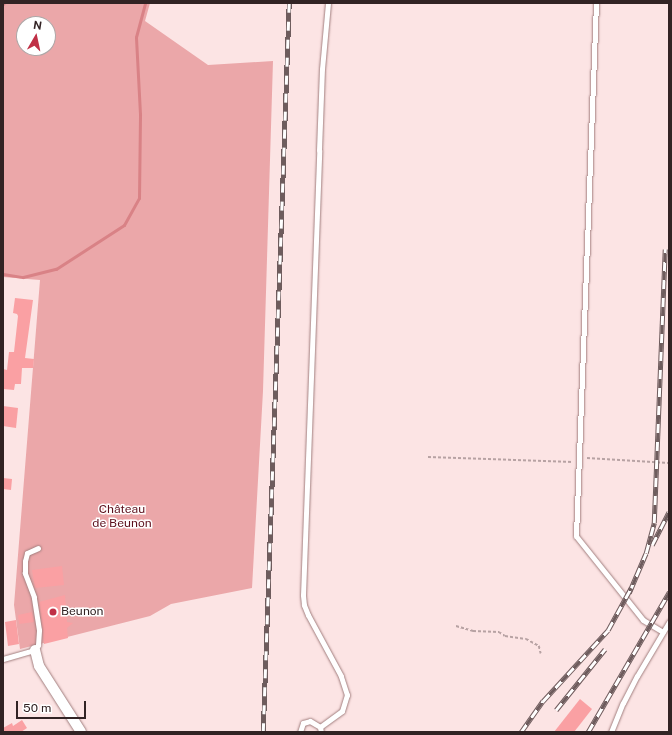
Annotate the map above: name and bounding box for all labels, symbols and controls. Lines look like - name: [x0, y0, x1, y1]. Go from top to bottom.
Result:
- north arrow: [16, 16, 56, 56]
- text: N: [33, 19, 43, 32]
- park label: Château de Beunon: [92, 503, 152, 531]
- place label: Beunon: [61, 605, 104, 619]
- marker: Beunon: [48, 607, 58, 617]
- scale bar: [18, 693, 88, 719]
- text: 50 m: [23, 701, 51, 715]

